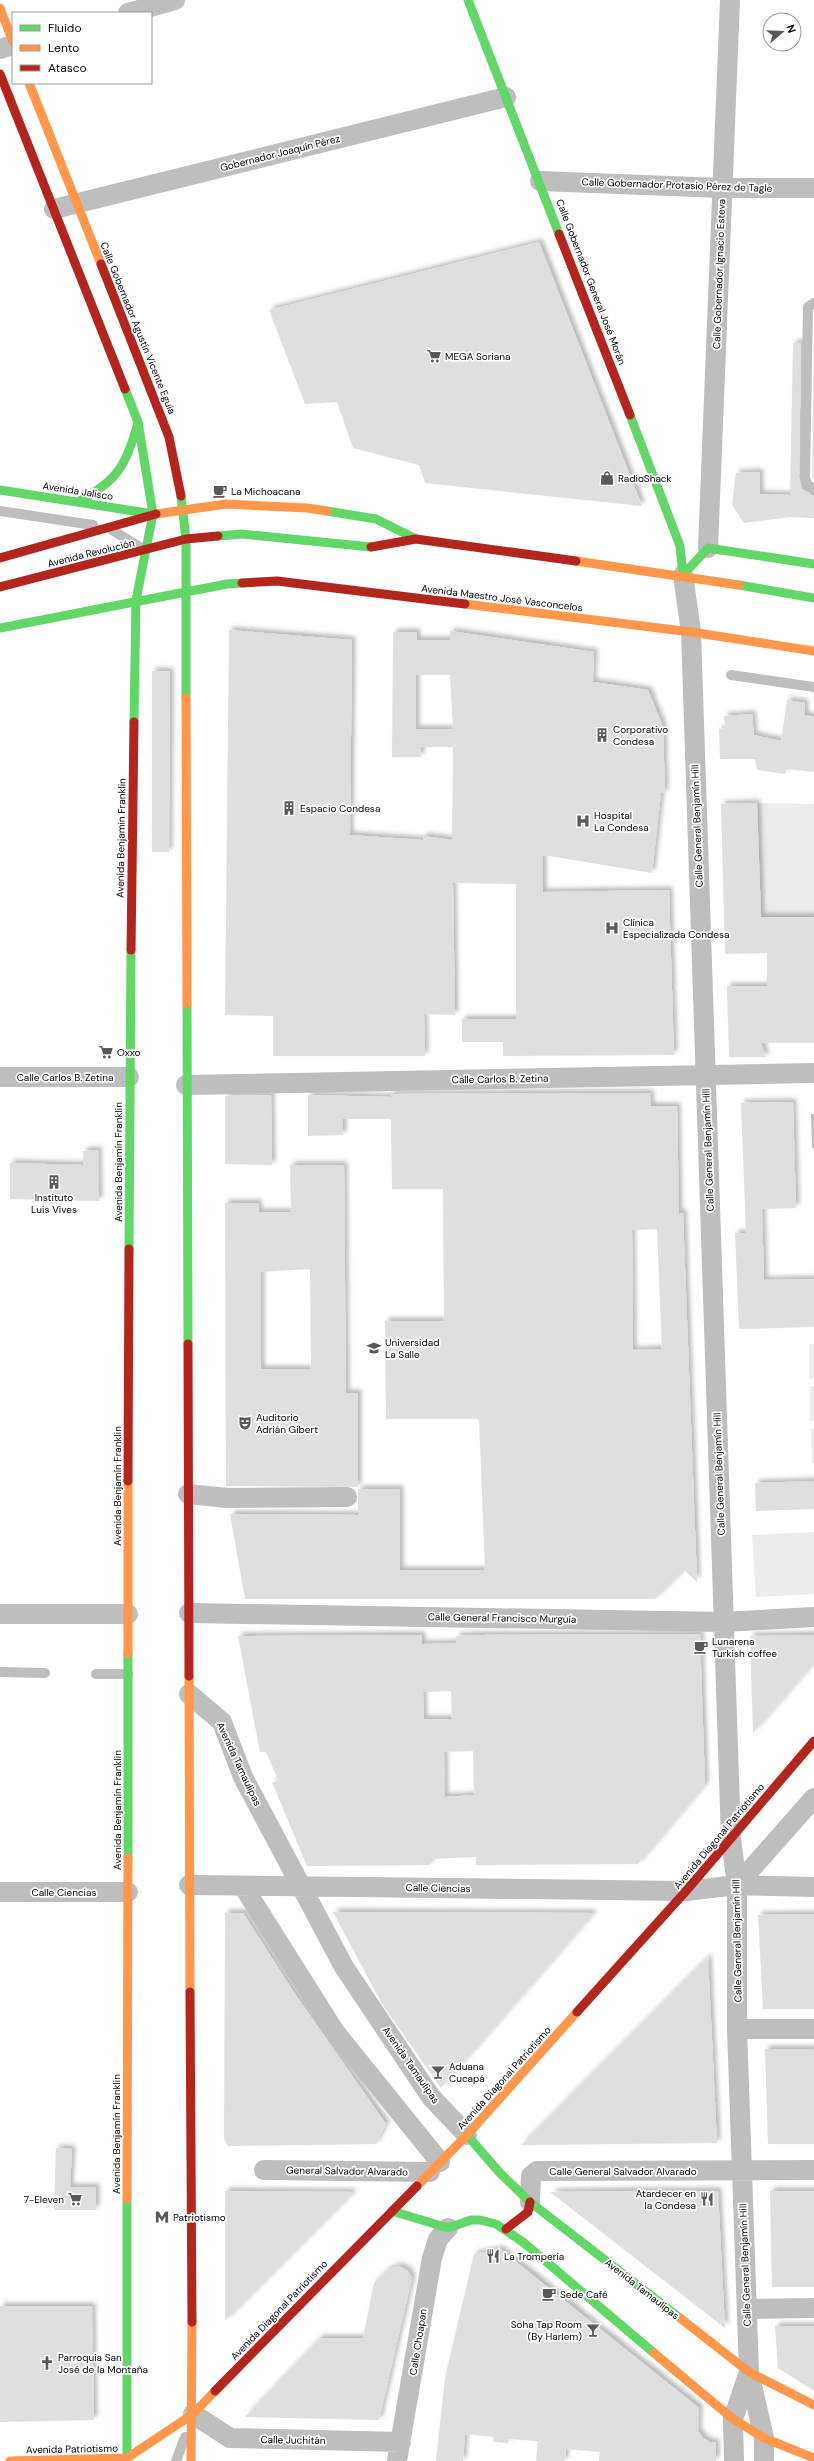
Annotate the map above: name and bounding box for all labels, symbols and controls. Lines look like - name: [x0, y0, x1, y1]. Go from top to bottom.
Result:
- legend: [12, 12, 152, 84]
- north arrow: [762, 12, 802, 52]
- text: Fluido: [48, 20, 82, 36]
- text: N: [784, 23, 799, 35]
- text: Lento: [48, 40, 79, 56]
- text: Atasco: [48, 60, 87, 76]
- street label: Gobernador Joaquín Pérez: [219, 132, 342, 174]
- street label: Calle Gobernador Protasio Pérez de Tagle: [581, 175, 773, 195]
- street label: Calle Gobernador General José Morán: [553, 197, 629, 367]
- street label: Calle Gobernador Ignacio Esteva: [710, 199, 728, 349]
- street label: Calle Gobernador Agustín Vicente Eguía: [97, 240, 179, 416]
- supermarket icon: MEGA Soriana: [426, 348, 442, 364]
- place label: MEGA Soriana: [445, 350, 510, 363]
- shop icon: RadioShack: [599, 470, 615, 486]
- place label: RadioShack: [618, 472, 672, 485]
- street label: Avenida Jalisco: [42, 479, 114, 503]
- cafe icon: La Michoacana: [212, 483, 228, 499]
- place label: La Michoacana: [231, 485, 300, 498]
- street label: Avenida Revolución: [46, 536, 136, 570]
- street label: Avenida Maestro José Vasconcelos: [421, 582, 583, 614]
- place label: Corporativo Condesa: [613, 723, 668, 748]
- building icon: Corporativo Condesa: [594, 727, 610, 743]
- street label: Calle General Benjamín Hill: [688, 764, 706, 888]
- street label: Avenida Benjamín Franklin: [113, 778, 129, 898]
- building icon: Espacio Condesa: [281, 800, 297, 816]
- place label: Espacio Condesa: [300, 802, 380, 815]
- place label: Hospital La Condesa: [594, 809, 649, 834]
- hospital icon: Hospital La Condesa: [575, 813, 591, 829]
- place label: Clínica Especializada Condesa: [623, 916, 729, 941]
- hospital icon: Clínica Especializada Condesa: [604, 920, 620, 936]
- supermarket icon: Oxxo: [98, 1044, 114, 1060]
- place label: Oxxo: [117, 1046, 140, 1059]
- street label: Calle Carlos B. Zetina: [17, 1071, 113, 1084]
- street label: Calle Carlos B. Zetina: [452, 1072, 548, 1086]
- street label: Calle General Benjamín Hill: [699, 1088, 717, 1212]
- street label: Avenida Benjamín Franklin: [112, 1102, 125, 1222]
- building icon: Instituto Luis Vives: [46, 1174, 62, 1190]
- place label: Instituto Luis Vives: [31, 1191, 77, 1216]
- place label: Universidad La Salle: [385, 1336, 440, 1361]
- school or university icon: Universidad La Salle: [366, 1340, 382, 1356]
- place label: Auditorio Adrián Gibert: [256, 1411, 318, 1436]
- street label: Calle General Benjamín Hill: [710, 1412, 728, 1536]
- theatre icon: Auditorio Adrián Gibert: [237, 1415, 253, 1431]
- street label: Avenida Benjamín Franklin: [111, 1426, 124, 1546]
- street label: Calle General Francisco Murguía: [428, 1610, 576, 1626]
- place label: Lunarena Turkish coffee: [712, 1635, 777, 1660]
- cafe icon: Lunarena Turkish coffee: [693, 1639, 709, 1655]
- street label: Avenida Tamaulipas: [214, 1720, 264, 1808]
- street label: Avenida Benjamín Franklin: [111, 1750, 124, 1870]
- street label: Avenida Diagonal Patriotismo: [671, 1780, 767, 1892]
- street label: Calle General Benjamín Hill: [729, 1880, 745, 2002]
- street label: Calle Ciencias: [405, 1881, 471, 1895]
- street label: Calle Ciencias: [32, 1886, 96, 1899]
- street label: Avenida Tamaulipas: [380, 2024, 442, 2106]
- street label: Avenida Diagonal Patriotismo: [454, 2024, 554, 2132]
- place label: Aduana Cucapá: [449, 2060, 485, 2085]
- bar icon: Aduana Cucapá: [430, 2064, 446, 2080]
- street label: Avenida Benjamín Franklin: [110, 2074, 123, 2194]
- street label: General Salvador Alvarado: [286, 2163, 408, 2179]
- street label: Calle General Salvador Alvarado: [549, 2165, 697, 2178]
- place label: Atardecer en la Condesa: [636, 2187, 696, 2212]
- supermarket icon: 7-Eleven: [67, 2191, 83, 2207]
- restaurant icon: Atardecer en la Condesa: [699, 2191, 715, 2207]
- place label: 7-Eleven: [24, 2193, 64, 2206]
- street label: Calle General Benjamín Hill: [736, 2203, 754, 2327]
- metro station icon: Patriotismo: [154, 2209, 170, 2225]
- place label: Patriotismo: [173, 2211, 226, 2224]
- restaurant icon: La Trompería: [485, 2248, 501, 2264]
- place label: La Trompería: [504, 2250, 564, 2263]
- street label: Avenida Tamaulipas: [602, 2256, 682, 2322]
- street label: Avenida Diagonal Patriotismo: [228, 2257, 330, 2363]
- cafe icon: Sede Café: [541, 2286, 557, 2302]
- place label: Sede Café: [560, 2288, 608, 2301]
- street label: Calle Choapan: [406, 2308, 430, 2376]
- place label: Soha Tap Room (By Harlem): [511, 2318, 582, 2343]
- bar icon: Soha Tap Room (By Harlem): [585, 2322, 601, 2338]
- place label: Parroquia San José de la Montaña: [58, 2351, 148, 2376]
- church icon: Parroquia San José de la Montaña: [39, 2355, 55, 2371]
- street label: Calle Juchitán: [260, 2433, 326, 2447]
- street label: Avenida Patriotismo: [26, 2442, 118, 2456]

